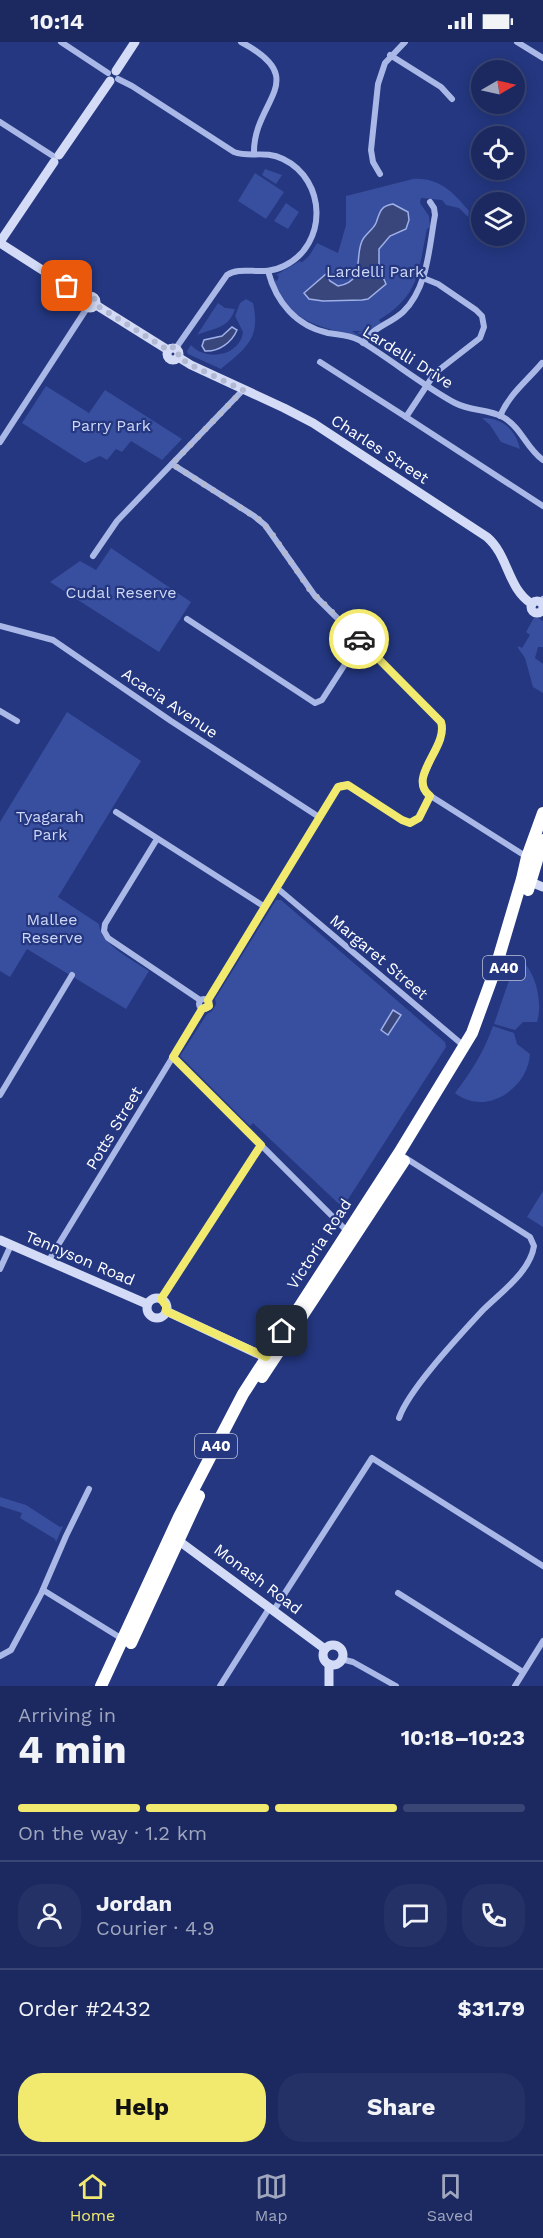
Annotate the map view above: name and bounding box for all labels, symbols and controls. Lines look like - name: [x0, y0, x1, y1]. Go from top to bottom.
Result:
- text: 10:14: [30, 9, 84, 34]
- north arrow: [471, 60, 525, 114]
- map controls: [471, 60, 525, 246]
- button: locate: [471, 126, 525, 180]
- button: layers: [471, 192, 525, 246]
- pin: [41, 260, 92, 311]
- park label: Lardelli Park: [326, 262, 424, 281]
- icon: bag: [50, 269, 83, 302]
- street label: Lardelli Drive: [359, 322, 457, 392]
- street label: Charles Street: [328, 410, 433, 488]
- park label: Parry Park: [71, 416, 151, 435]
- park label: Cudal Reserve: [65, 583, 177, 602]
- courier: [329, 609, 389, 669]
- icon: car: [343, 623, 376, 656]
- street label: Acacia Avenue: [118, 664, 222, 742]
- park label: Tyagarah Park: [16, 807, 84, 844]
- park label: Mallee Reserve: [21, 910, 83, 947]
- street label: Margaret Street: [326, 911, 432, 1004]
- road number: A40: [483, 956, 525, 980]
- street label: Potts Street: [82, 1083, 146, 1173]
- street label: Victoria Road: [283, 1195, 355, 1293]
- street label: Tennyson Road: [22, 1226, 138, 1290]
- pin: [256, 1305, 307, 1356]
- icon: home: [265, 1314, 298, 1347]
- road number: A40: [195, 1434, 237, 1458]
- street label: Monash Road: [210, 1540, 306, 1618]
- text: Arriving in: [18, 1703, 116, 1727]
- text: 10:18–10:23: [401, 1725, 525, 1750]
- text: 4 min: [18, 1727, 127, 1772]
- text: On the way · 1.2 km: [18, 1821, 207, 1845]
- button: person: [18, 1884, 81, 1947]
- button: chat: [384, 1884, 447, 1947]
- button: phone: [462, 1884, 525, 1947]
- text: Jordan: [96, 1891, 172, 1916]
- text: Courier · 4.9: [96, 1916, 215, 1940]
- text: Order #2432: [18, 1996, 151, 2021]
- text: $31.79: [458, 1996, 525, 2021]
- button: Help: [18, 2073, 266, 2142]
- button: Share: [278, 2073, 525, 2142]
- tab: Home: [70, 2170, 115, 2225]
- tab: Map: [255, 2170, 288, 2225]
- tab: Saved: [427, 2170, 473, 2225]

